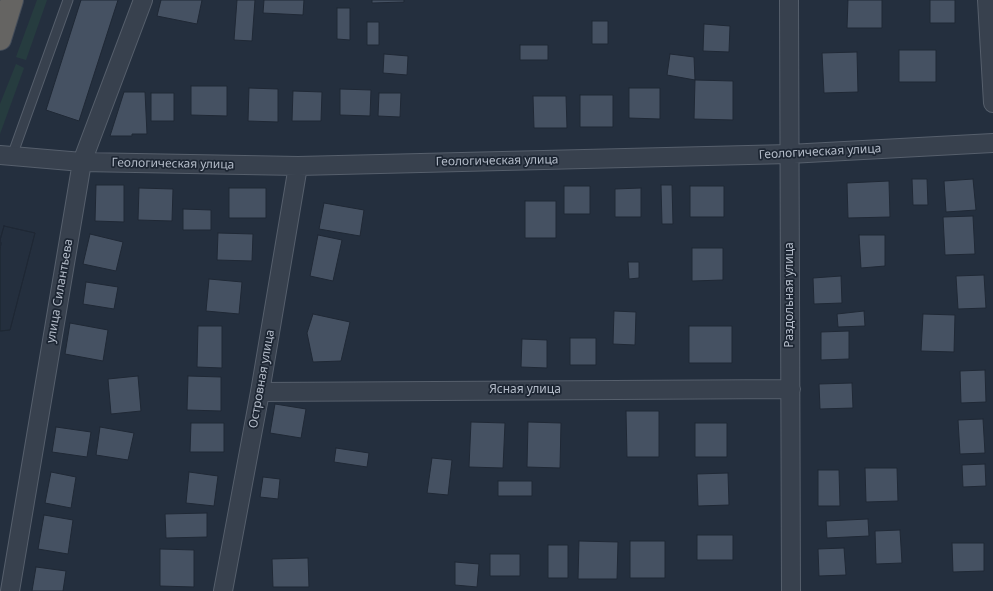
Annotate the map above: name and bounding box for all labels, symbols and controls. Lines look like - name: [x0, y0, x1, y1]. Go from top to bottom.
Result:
- street label: Геологическая улица: [758, 142, 882, 162]
- street label: Геологическая улица: [436, 153, 558, 169]
- street label: Геологическая улица: [112, 156, 234, 172]
- street label: улица Силантьева: [44, 238, 76, 344]
- street label: Раздольная улица: [783, 242, 797, 348]
- street label: Островная улица: [246, 329, 278, 429]
- street label: Ясная улица: [489, 383, 561, 397]

